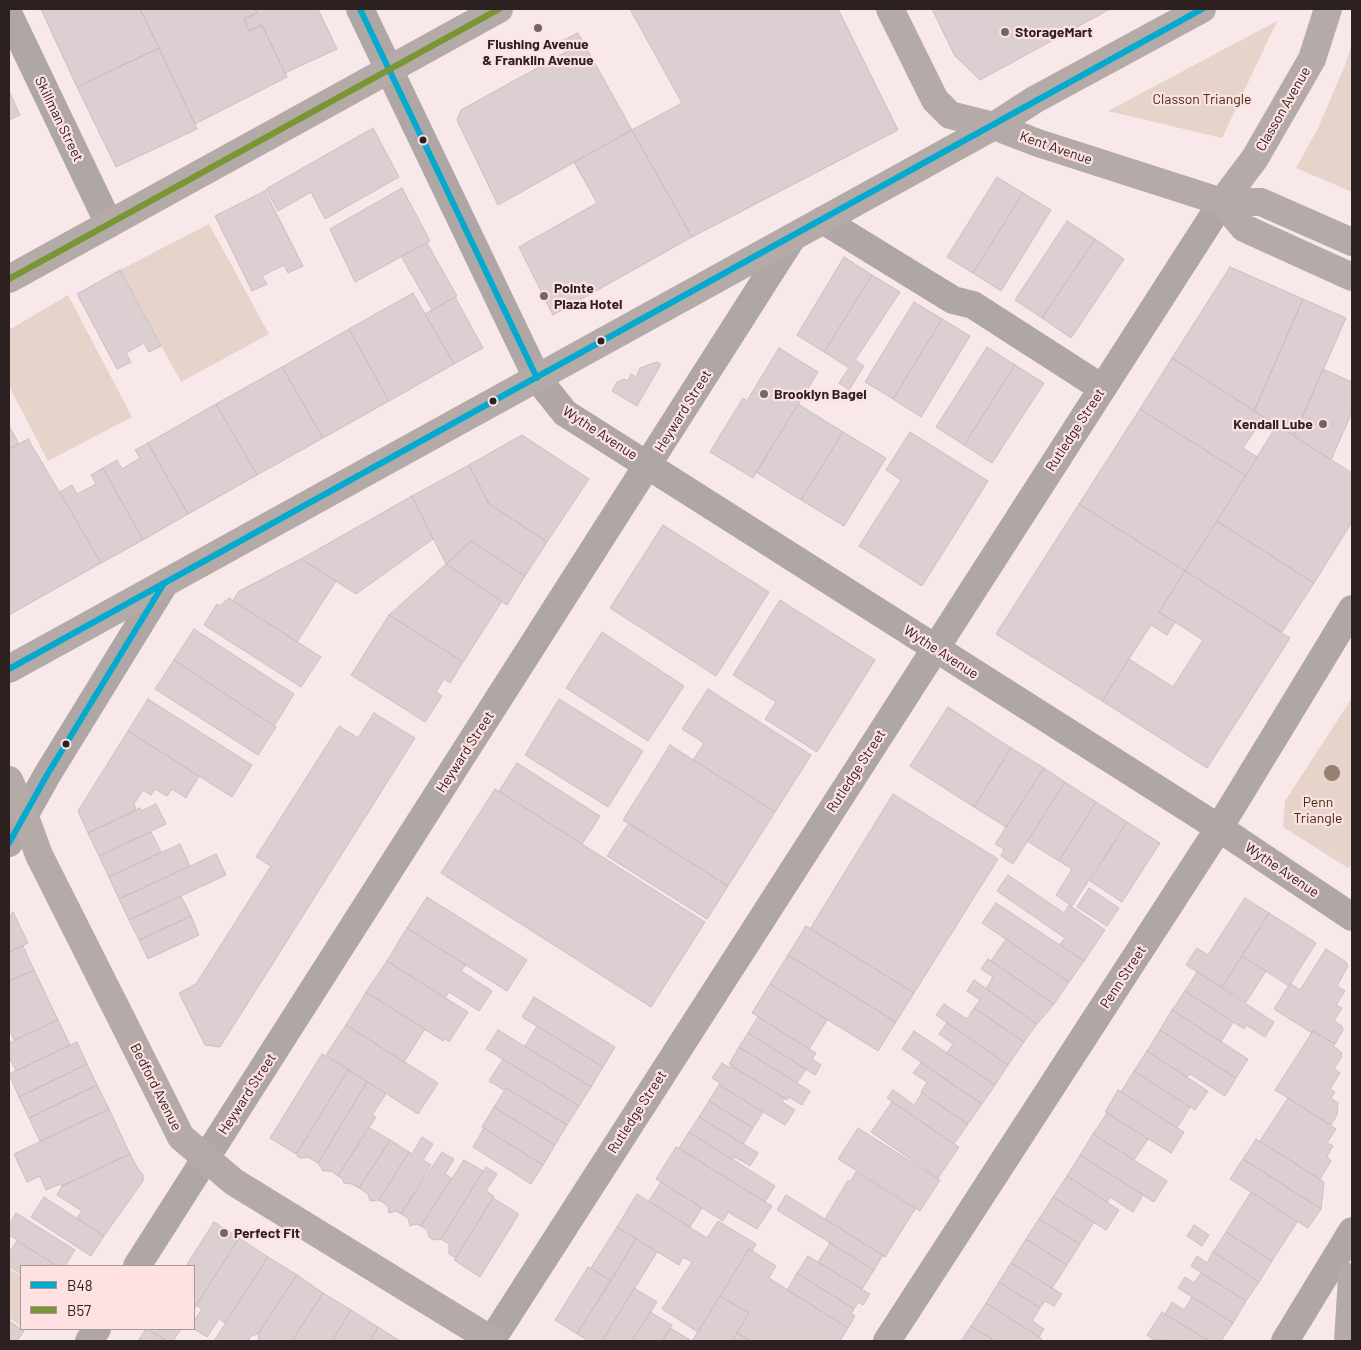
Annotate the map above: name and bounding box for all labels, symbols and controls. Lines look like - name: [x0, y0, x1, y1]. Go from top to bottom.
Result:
- marker: Flushing Avenue & Franklin Avenue: [532, 22, 544, 34]
- place label: StorageMart: [1015, 24, 1093, 40]
- marker: StorageMart: [999, 26, 1011, 38]
- place label: Flushing Avenue & Franklin Avenue: [482, 36, 594, 68]
- street label: Classon Avenue: [1252, 64, 1314, 154]
- street label: Skillman Street: [31, 74, 87, 164]
- park label: Classon Triangle: [1153, 91, 1251, 107]
- street label: Kent Avenue: [1017, 128, 1095, 168]
- unlabelled marker: [418, 135, 428, 145]
- place label: Pointe Plaza Hotel: [554, 280, 622, 312]
- marker: Pointe Plaza Hotel: [538, 290, 550, 302]
- unlabelled marker: [596, 336, 606, 346]
- street label: Heyward Street: [651, 367, 715, 455]
- street label: Rutledge Street: [1042, 385, 1108, 475]
- place label: Brooklyn Bagel: [774, 386, 867, 402]
- marker: Brooklyn Bagel: [758, 388, 770, 400]
- unlabelled marker: [488, 396, 498, 406]
- street label: Wythe Avenue: [559, 403, 641, 463]
- place label: Kendall Lube: [1233, 416, 1313, 432]
- marker: Kendall Lube: [1317, 418, 1329, 430]
- street label: Wythe Avenue: [900, 622, 982, 682]
- street label: Heyward Street: [432, 708, 498, 796]
- street label: Rutledge Street: [823, 726, 889, 816]
- unlabelled marker: [61, 739, 71, 749]
- park label: Penn Triangle: [1294, 794, 1342, 826]
- street label: Wythe Avenue: [1242, 839, 1322, 901]
- street label: Penn Street: [1096, 942, 1150, 1012]
- street label: Bedford Avenue: [127, 1041, 185, 1133]
- street label: Heyward Street: [214, 1050, 280, 1138]
- street label: Rutledge Street: [604, 1067, 670, 1157]
- place label: Perfect Fit: [234, 1225, 300, 1241]
- marker: Perfect Fit: [218, 1227, 230, 1239]
- legend: [20, 1265, 195, 1330]
- text: B48: [67, 1276, 93, 1294]
- text: B57: [67, 1301, 91, 1319]

